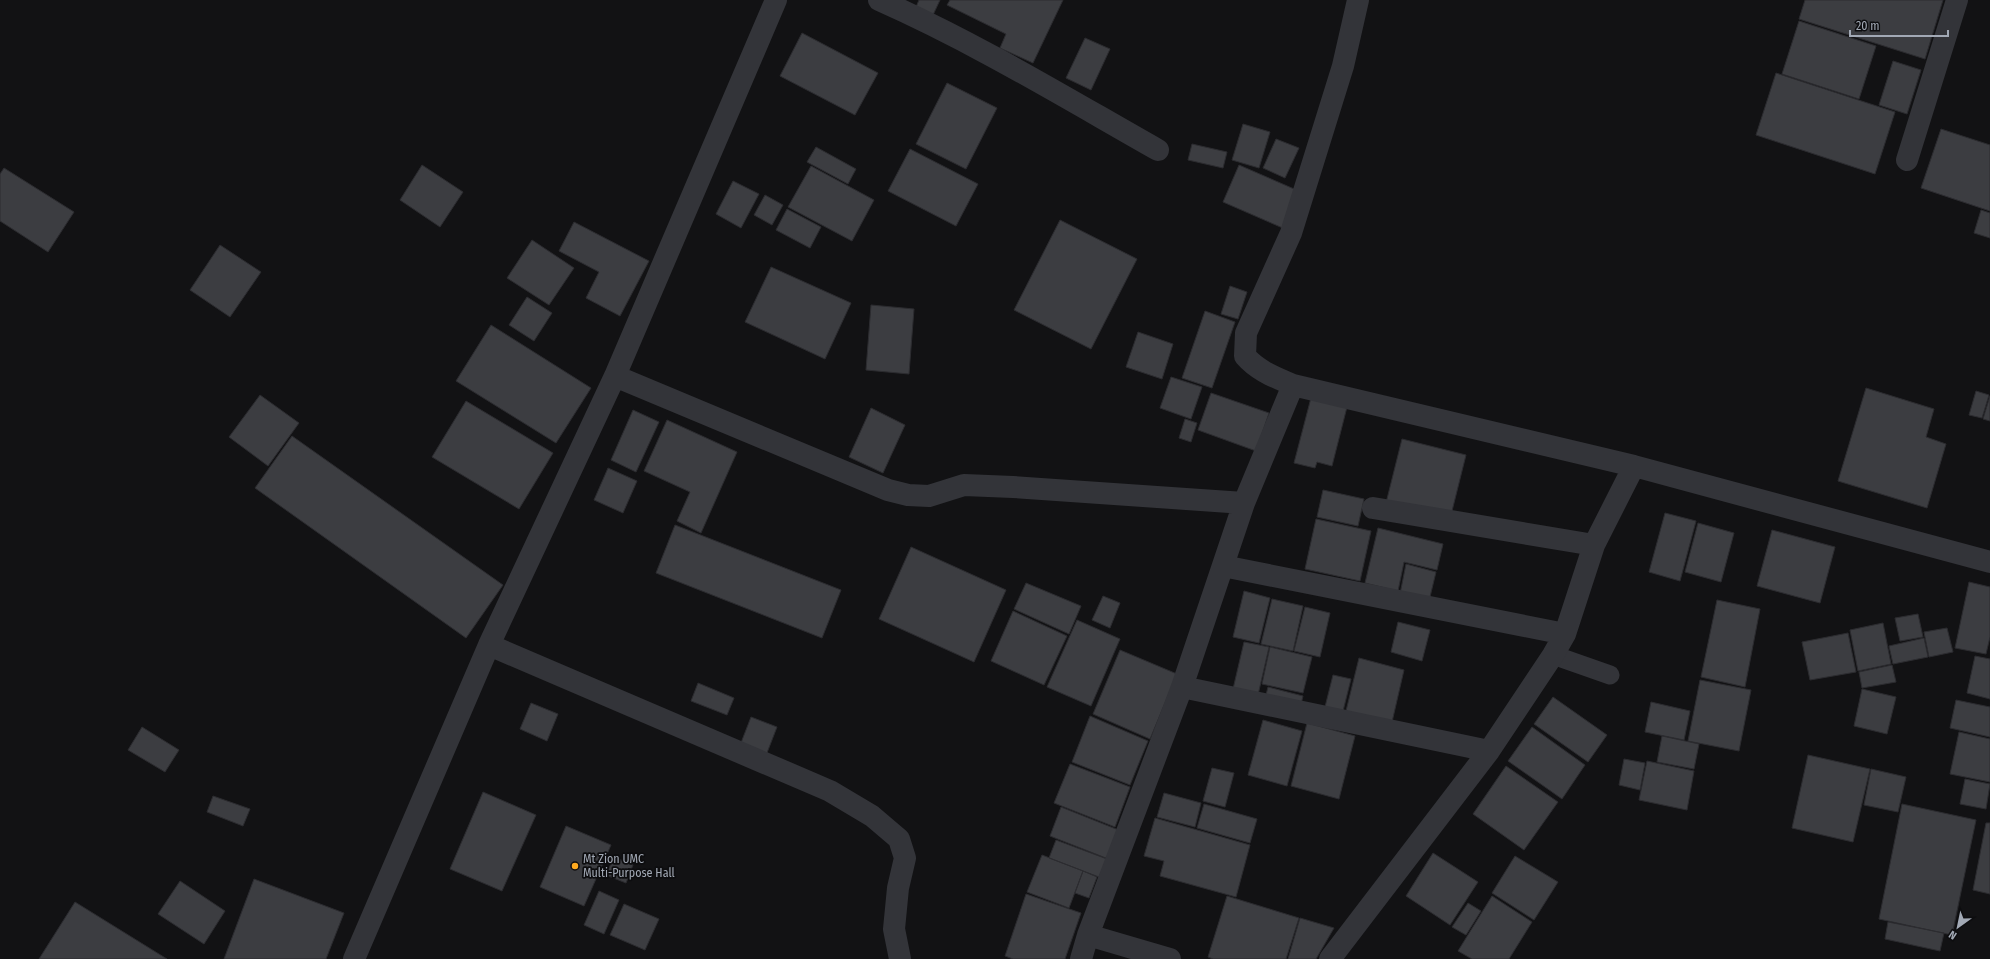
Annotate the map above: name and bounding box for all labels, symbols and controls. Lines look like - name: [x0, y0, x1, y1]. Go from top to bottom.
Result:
- scale bar: [1850, 12, 1948, 38]
- text: 20 m: [1856, 19, 1880, 33]
- place label: Mt Zion UMC Multi-Purpose Hall: [583, 852, 675, 880]
- marker: Mt Zion UMC Multi-Purpose Hall: [570, 861, 580, 871]
- north arrow: [1938, 907, 1978, 947]
- text: N: [1947, 928, 1959, 942]

